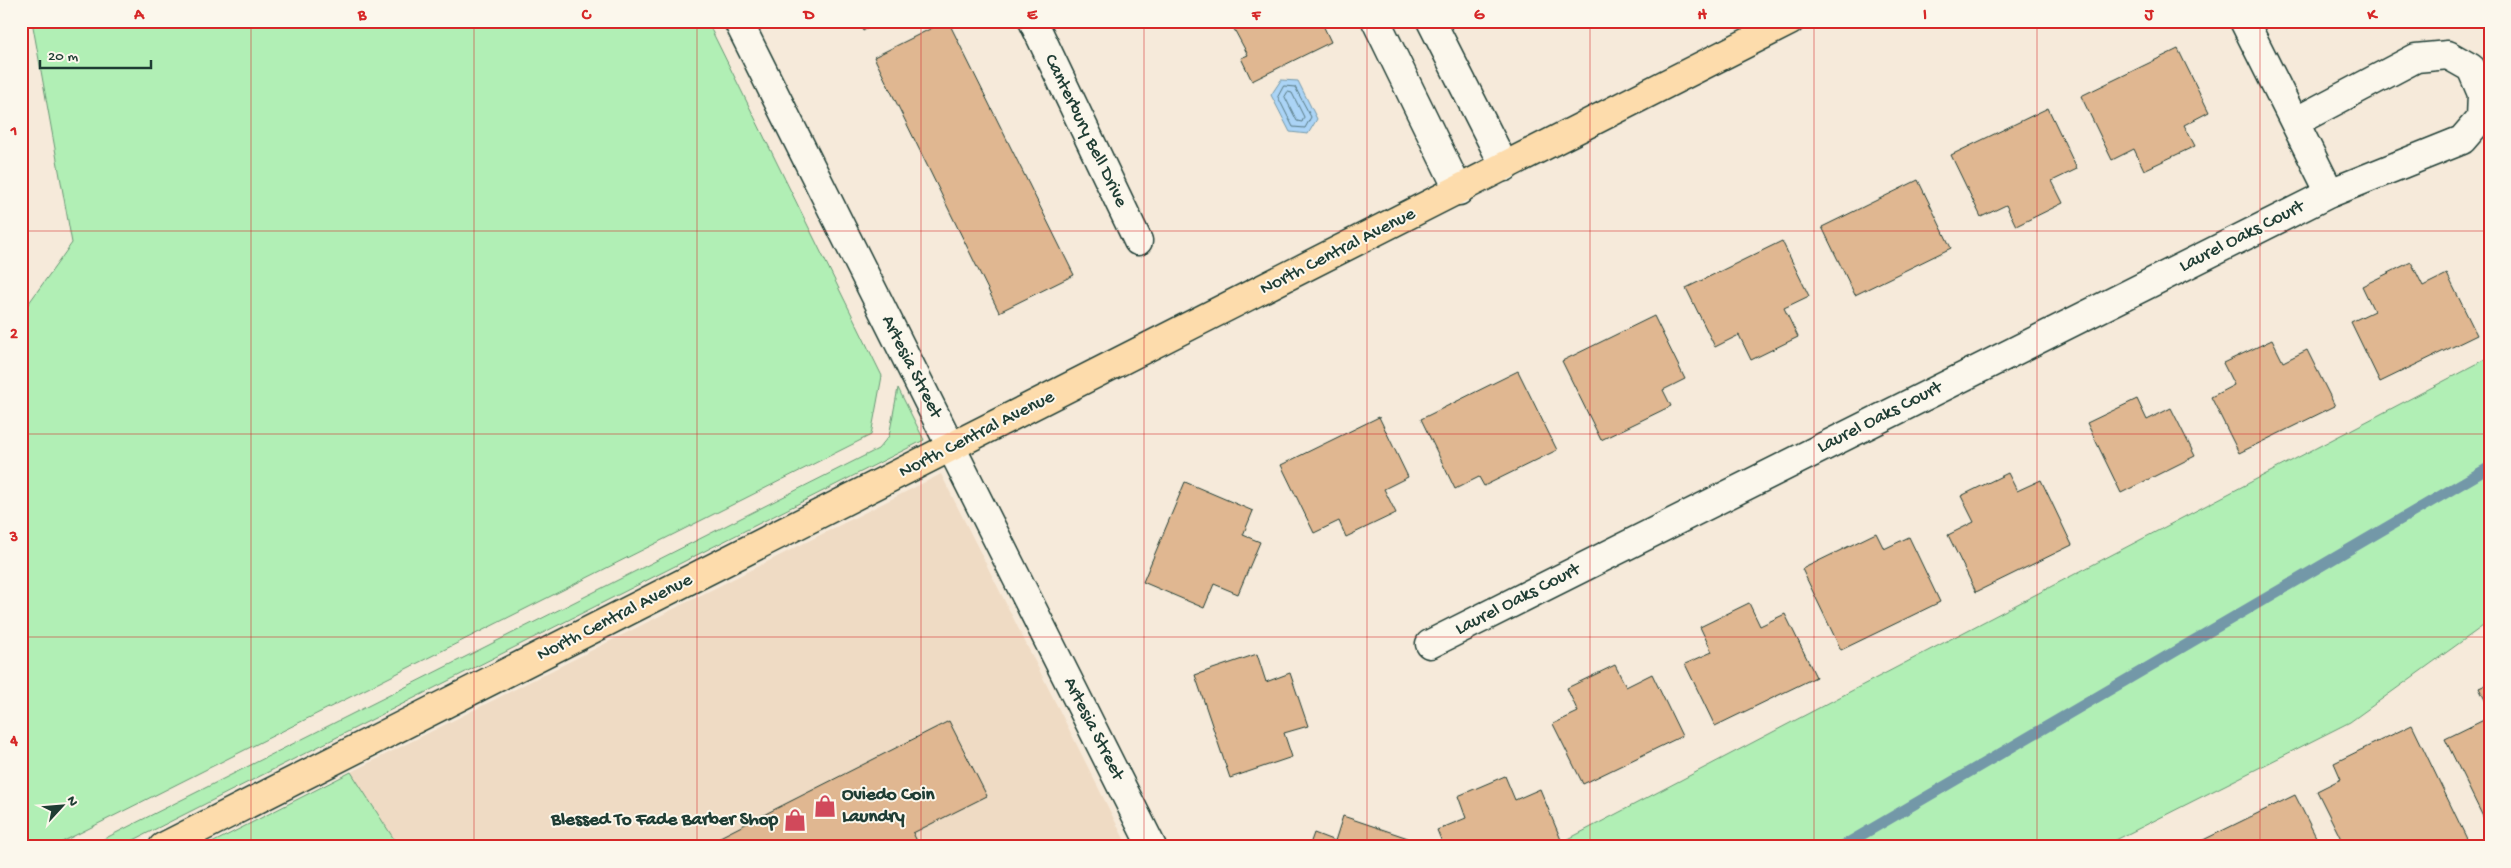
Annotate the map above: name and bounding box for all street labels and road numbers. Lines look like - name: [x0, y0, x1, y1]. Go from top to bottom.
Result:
- street label: Canterbury Bell Drive: [1038, 51, 1132, 211]
- street label: Laurel Oaks Court: [2176, 195, 2310, 278]
- street label: North Central Avenue: [1256, 203, 1420, 301]
- street label: Artesia Street: [875, 312, 948, 424]
- street label: Laurel Oaks Court: [1814, 376, 1948, 459]
- street label: North Central Avenue: [895, 386, 1059, 484]
- street label: Laurel Oaks Court: [1452, 558, 1586, 641]
- street label: North Central Avenue: [533, 569, 697, 667]
- street label: Artesia Street: [1057, 674, 1130, 786]

